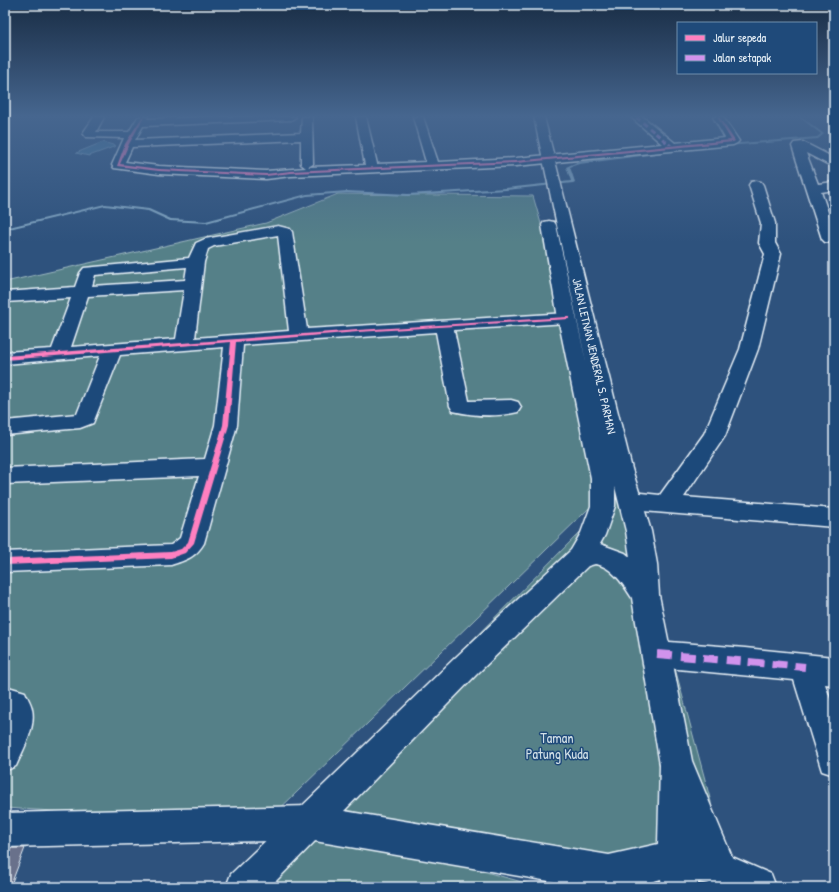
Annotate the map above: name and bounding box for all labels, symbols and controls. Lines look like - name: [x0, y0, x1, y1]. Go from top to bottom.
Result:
- legend: [677, 22, 817, 74]
- text: Jalur sepeda: [713, 29, 767, 46]
- text: Jalan setapak: [713, 49, 771, 66]
- street label: JALAN LETNAN JENDERAL S. PARMAN: [568, 276, 621, 435]
- park label: Taman Patung Kuda: [526, 728, 589, 764]

